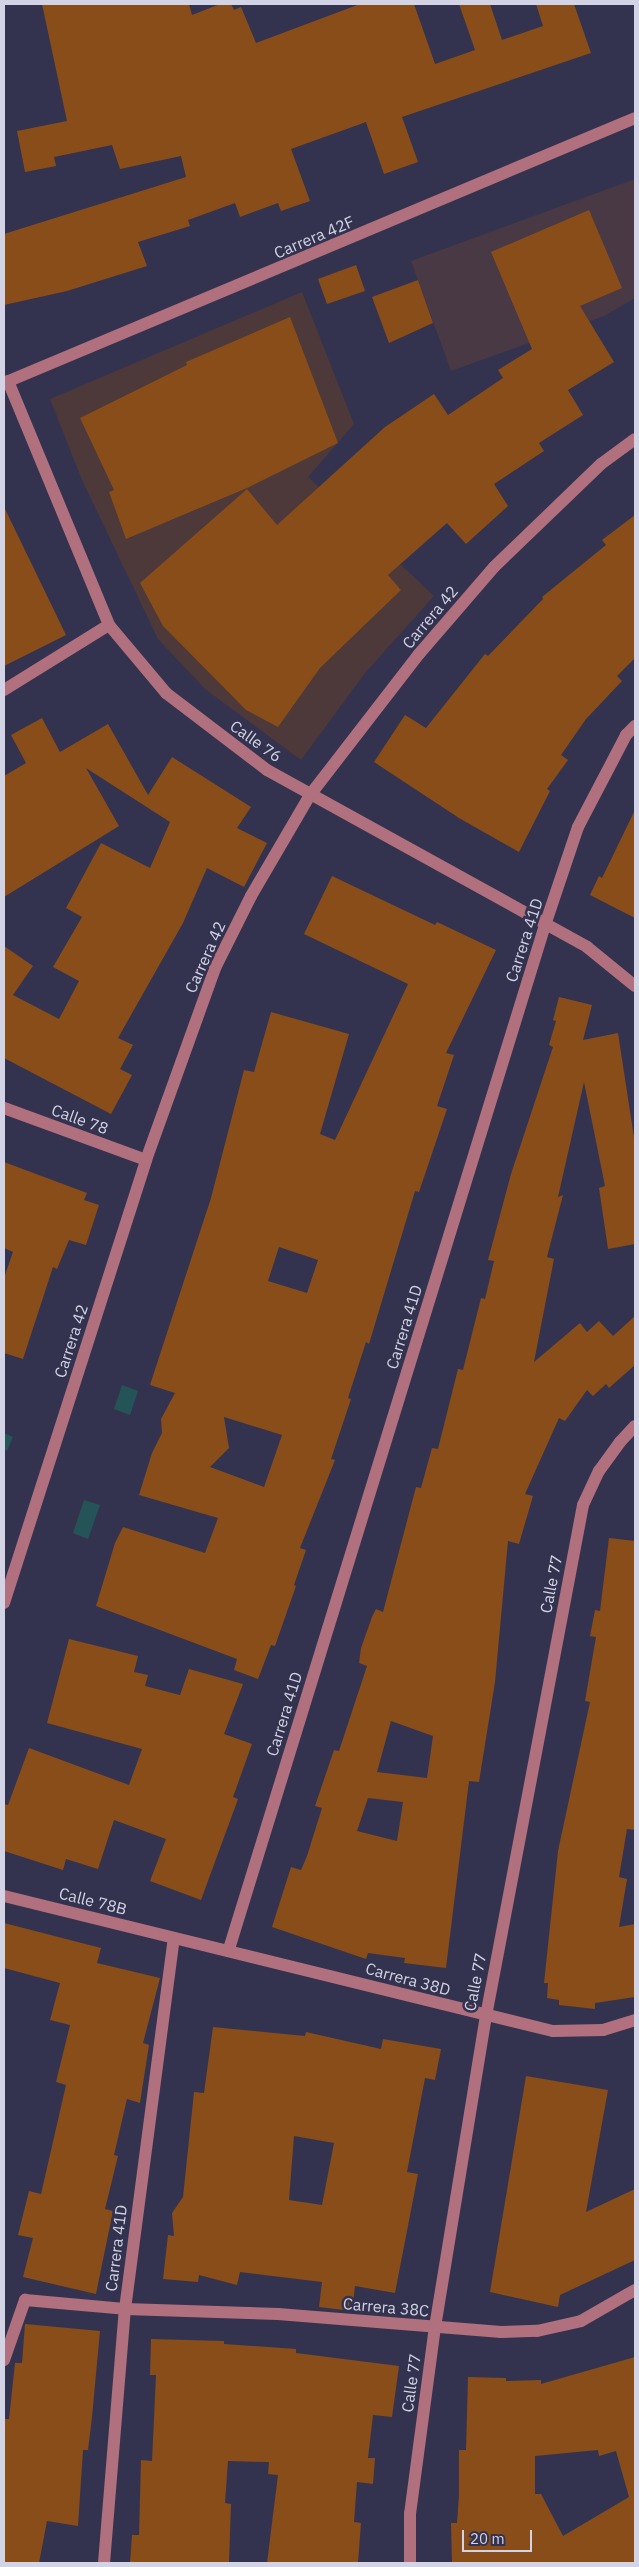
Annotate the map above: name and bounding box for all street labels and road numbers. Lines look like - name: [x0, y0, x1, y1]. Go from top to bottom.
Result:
- street label: Carrera 42F: [271, 212, 357, 262]
- street label: Carrera 42: [398, 582, 462, 652]
- street label: Calle 76: [227, 716, 285, 766]
- street label: Carrera 41D: [501, 896, 547, 984]
- street label: Carrera 42: [181, 918, 229, 996]
- street label: Calle 78: [49, 1100, 111, 1138]
- street label: Carrera 41D: [382, 1283, 426, 1371]
- street label: Carrera 42: [50, 1302, 92, 1380]
- street label: Calle 77: [536, 1553, 566, 1615]
- street label: Carrera 41D: [262, 1670, 306, 1758]
- street label: Calle 78B: [57, 1883, 129, 1919]
- street label: Calle 77: [460, 1951, 490, 2013]
- street label: Carrera 38D: [364, 1958, 452, 2000]
- street label: Carrera 41D: [101, 2204, 131, 2292]
- street label: Carrera 38C: [342, 2294, 430, 2320]
- street label: Calle 77: [397, 2353, 425, 2413]

